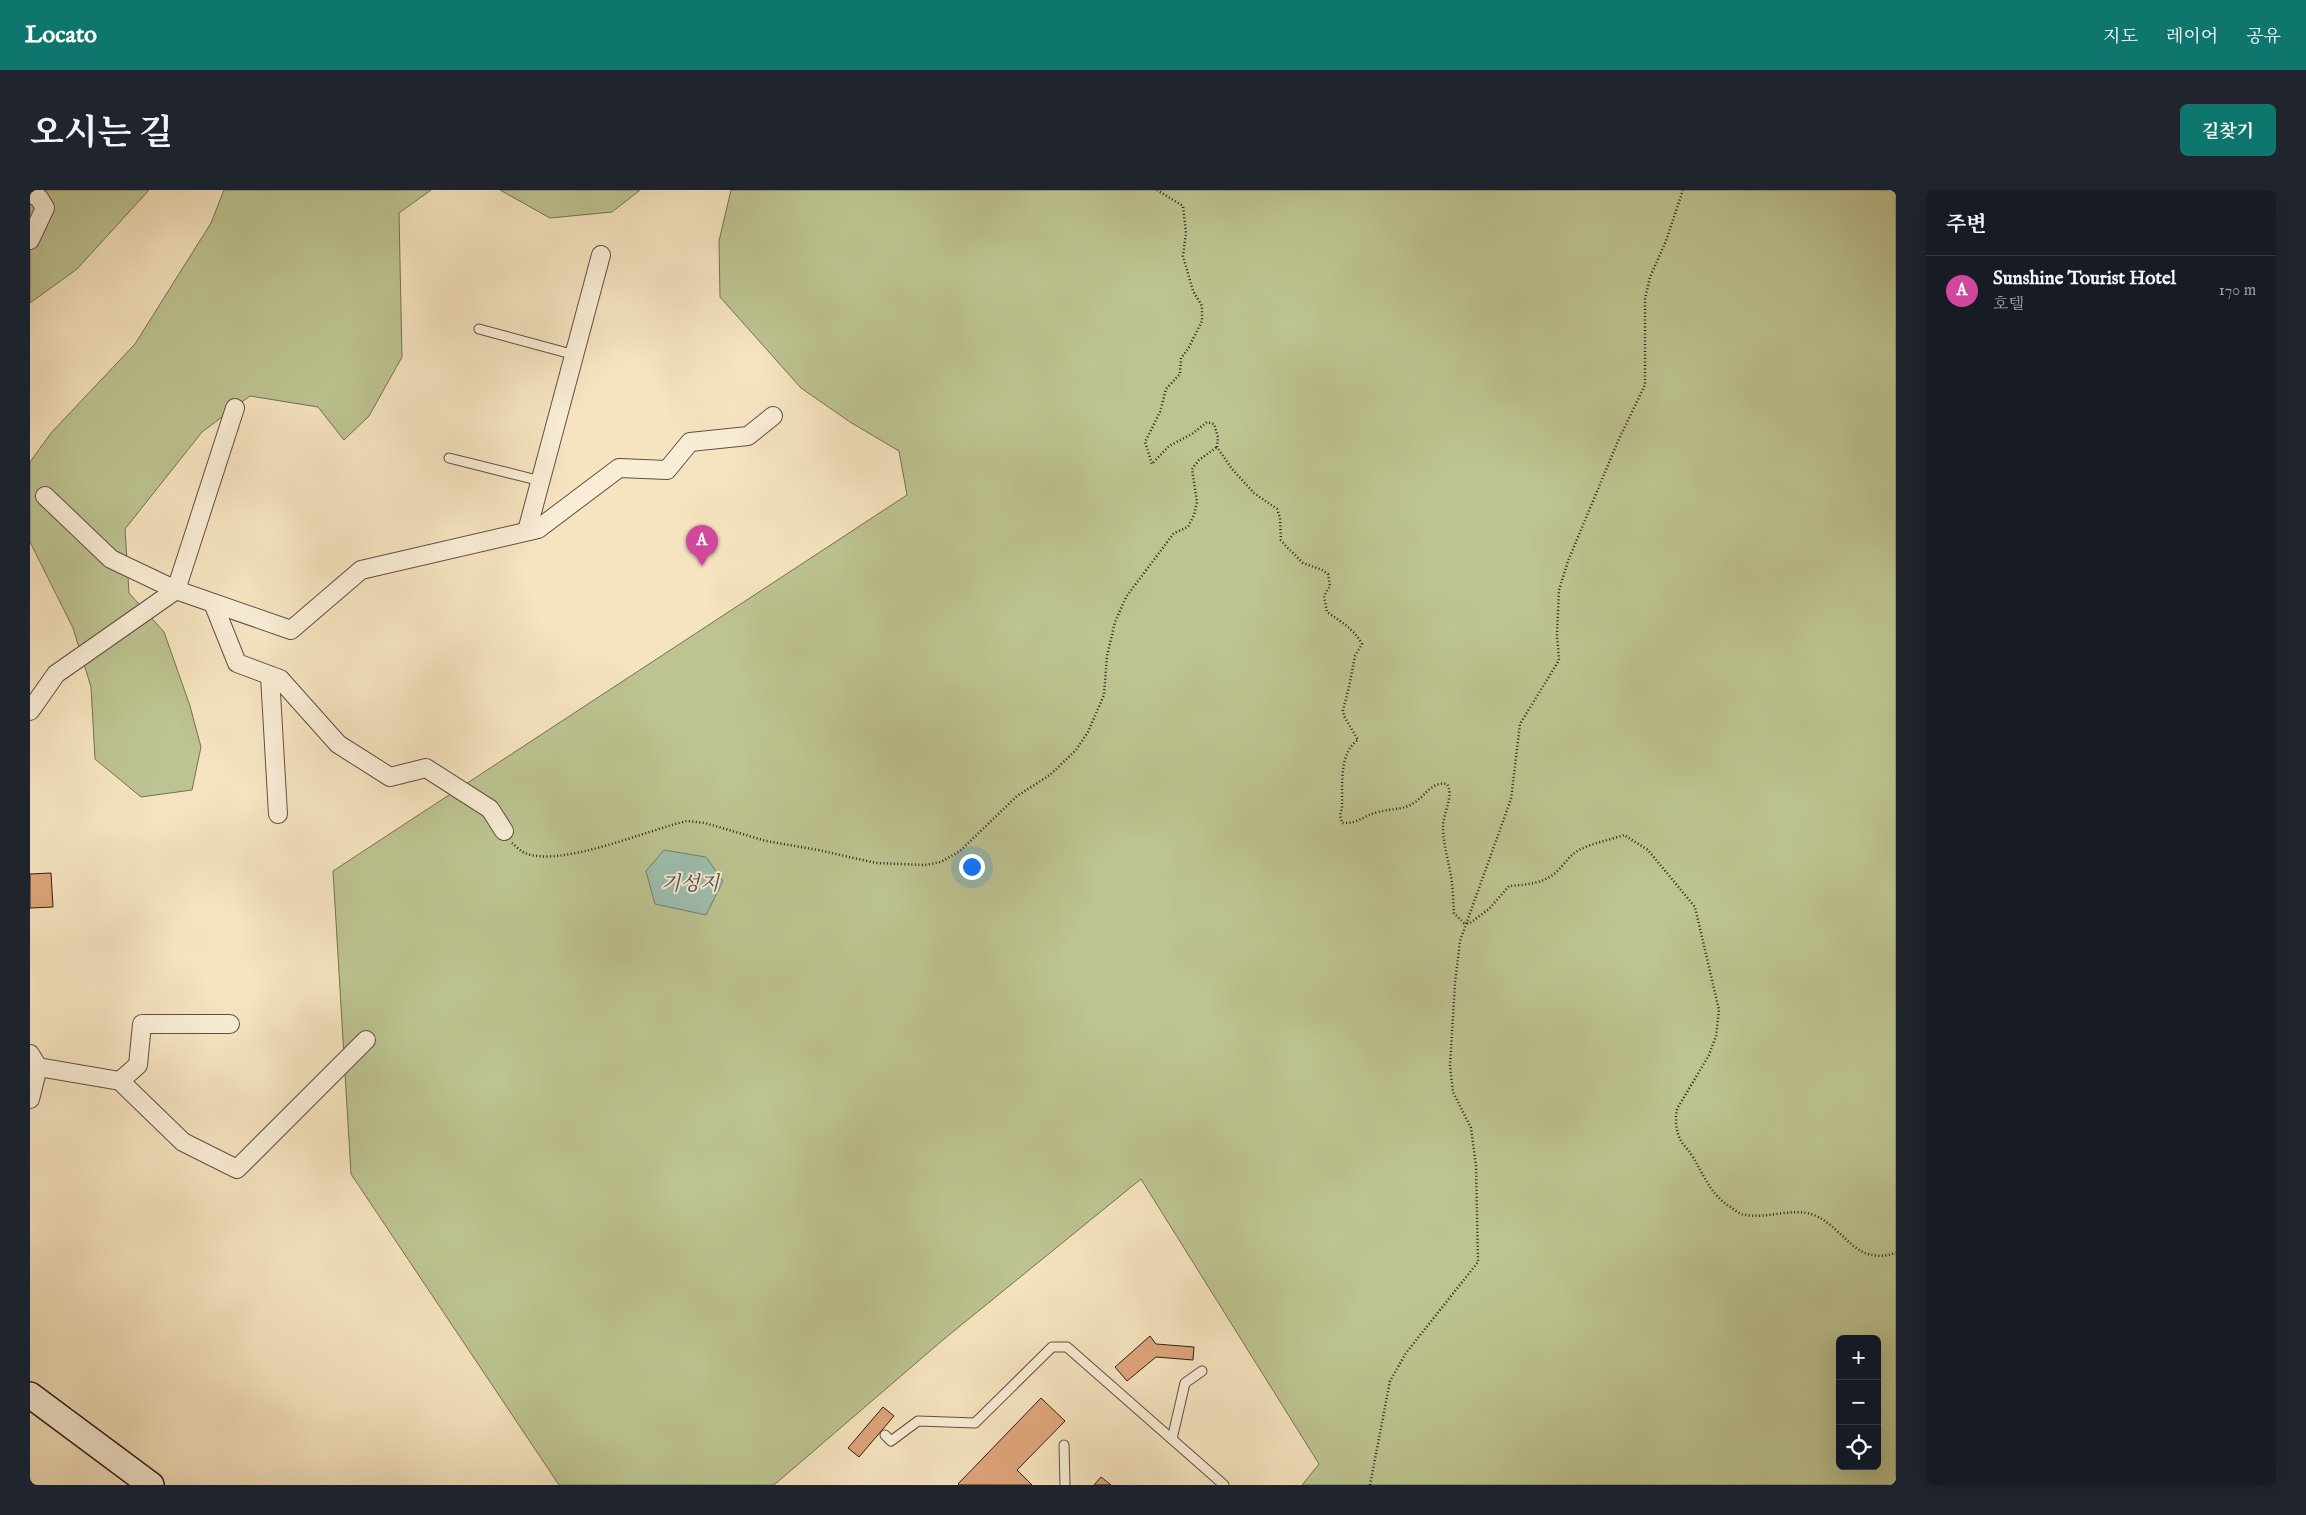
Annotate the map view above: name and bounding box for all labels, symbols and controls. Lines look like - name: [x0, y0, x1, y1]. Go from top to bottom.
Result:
- text: Locato: [25, 20, 97, 51]
- text: 지도: [2103, 26, 2138, 49]
- text: 레이어: [2166, 26, 2218, 49]
- text: 공유: [2246, 26, 2281, 49]
- button: 길찾기: [2180, 104, 2276, 156]
- text: 오시는 길: [30, 112, 173, 157]
- text: 주변: [1946, 212, 1987, 239]
- text: Sunshine Tourist Hotel: [1993, 267, 2176, 291]
- text: A: [1957, 281, 1967, 301]
- text: 170 m: [2219, 281, 2256, 301]
- text: 호텔: [1993, 295, 2024, 315]
- pin: A: [686, 525, 718, 566]
- your location: [959, 854, 985, 880]
- water label: 기성지: [661, 872, 721, 897]
- map controls: [1836, 1335, 1881, 1470]
- button: +: [1836, 1335, 1881, 1380]
- button: −: [1836, 1380, 1881, 1425]
- button: locate: [1836, 1425, 1881, 1470]

